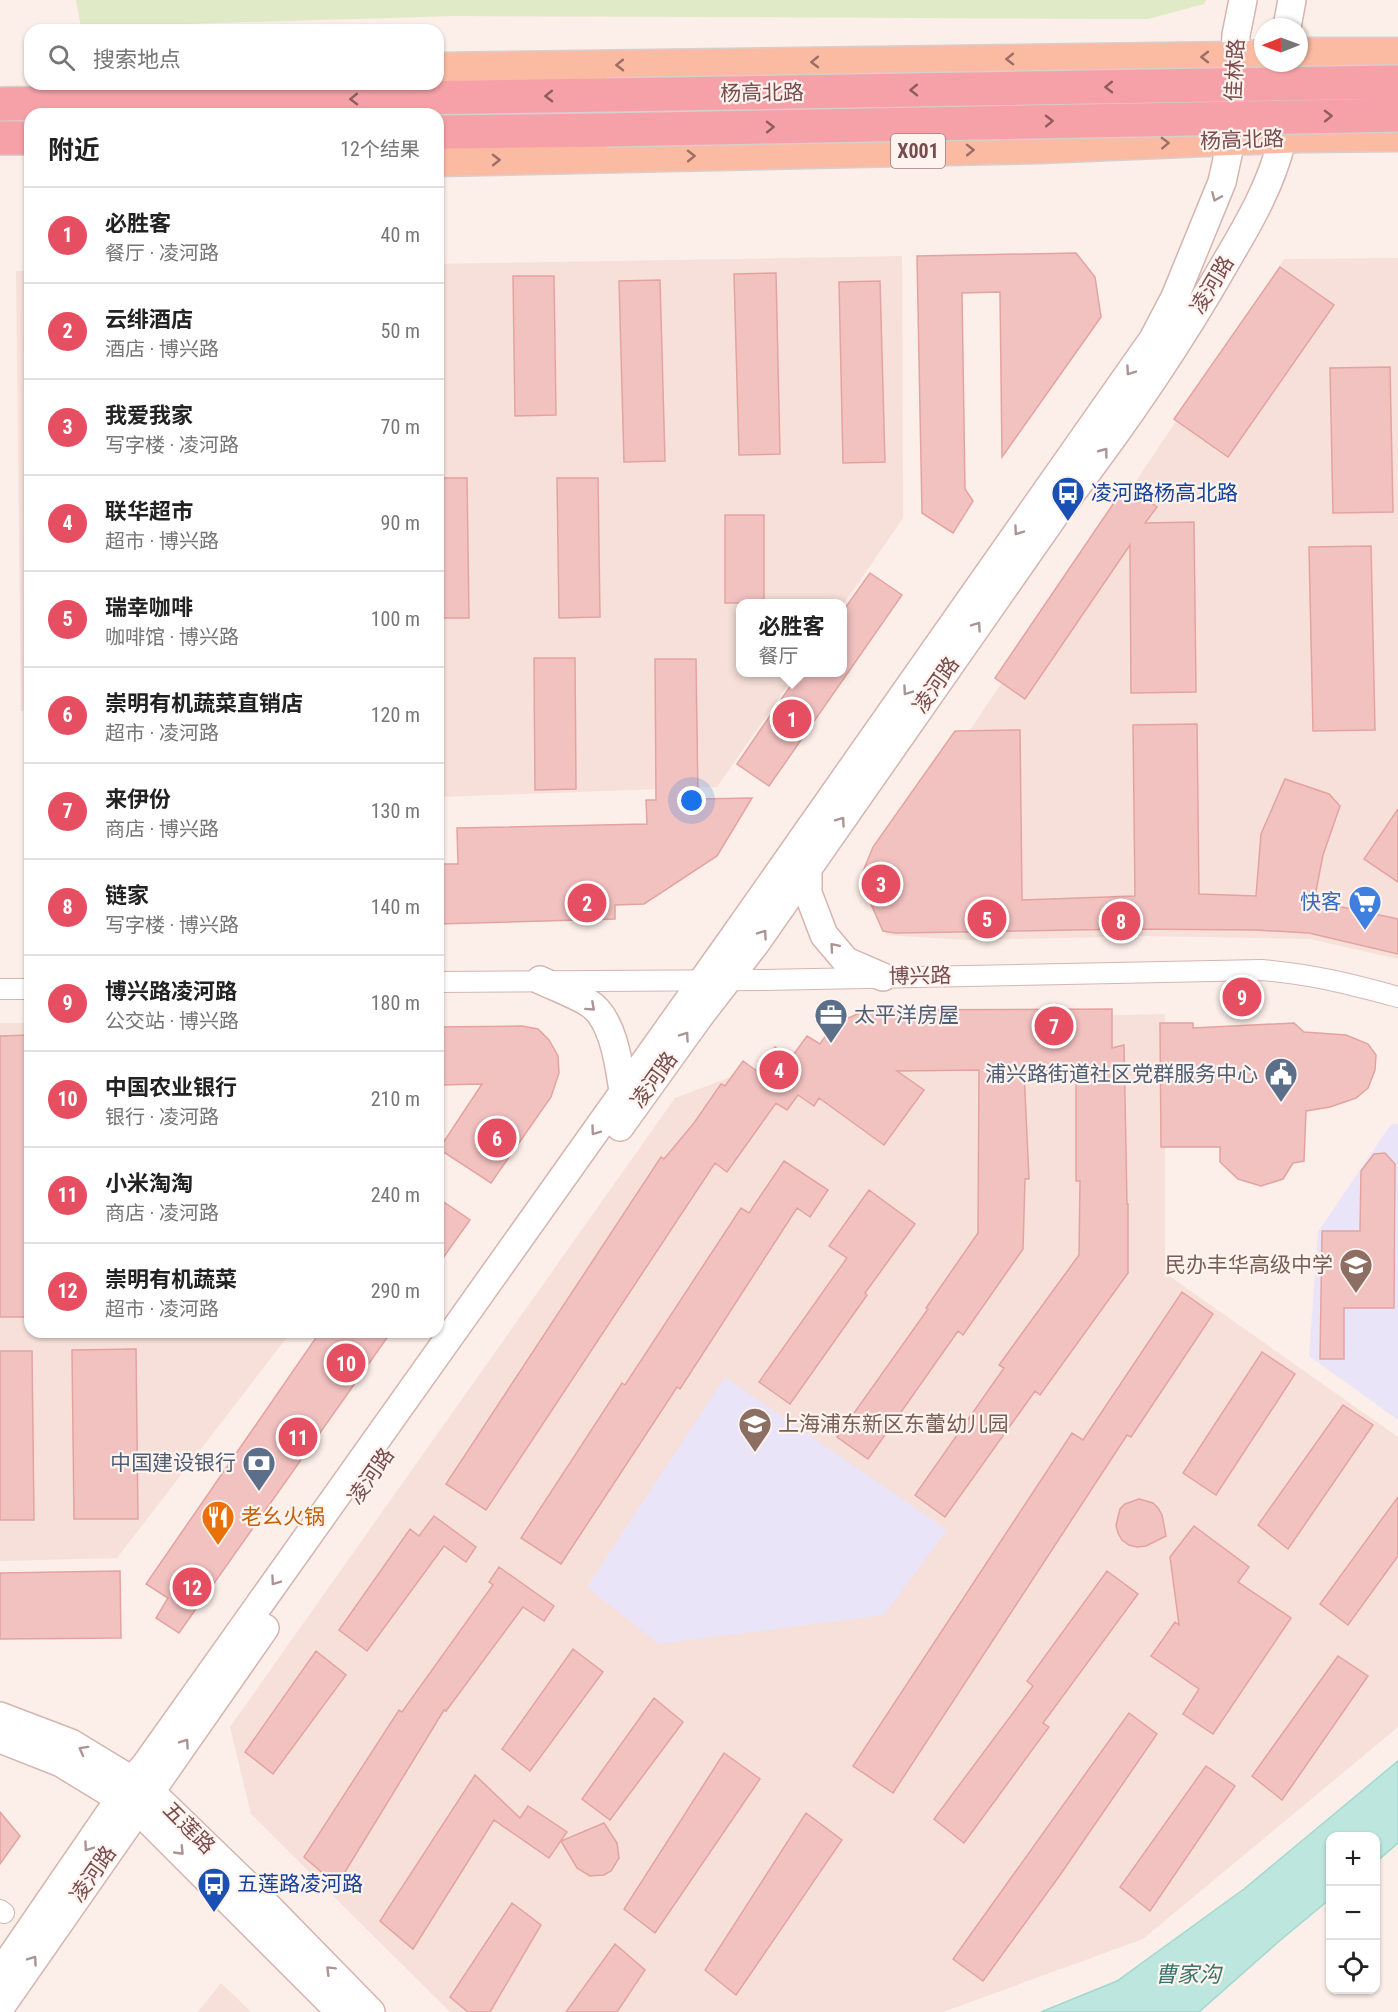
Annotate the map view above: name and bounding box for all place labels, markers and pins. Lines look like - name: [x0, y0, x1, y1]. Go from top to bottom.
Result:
- bus stop icon: 凌河路杨高北路: [1050, 475, 1086, 522]
- place label: 凌河路杨高北路: [1091, 481, 1238, 505]
- pin: 1: [772, 696, 812, 742]
- pin: 3: [862, 862, 900, 906]
- pin: 2: [568, 880, 606, 926]
- supermarket icon: 快客: [1347, 884, 1383, 931]
- place label: 快客: [1300, 890, 1342, 914]
- pin: 5: [968, 896, 1006, 942]
- pin: 8: [1102, 898, 1140, 944]
- pin: 9: [1222, 974, 1262, 1020]
- office icon: 太平洋房屋: [813, 997, 849, 1044]
- place label: 太平洋房屋: [854, 1003, 959, 1027]
- pin: 7: [1034, 1004, 1074, 1048]
- pin: 4: [760, 1048, 798, 1092]
- public building icon: 浦兴路街道社区党群服务中心: [1263, 1056, 1299, 1103]
- place label: 浦兴路街道社区党群服务中心: [985, 1062, 1258, 1086]
- pin: 6: [478, 1116, 516, 1160]
- school or university icon: 民办丰华高级中学: [1338, 1247, 1374, 1294]
- place label: 民办丰华高级中学: [1165, 1253, 1333, 1277]
- pin: 10: [326, 1340, 366, 1386]
- school or university icon: 上海浦东新区东蕾幼儿园: [737, 1406, 773, 1453]
- place label: 上海浦东新区东蕾幼儿园: [778, 1412, 1009, 1436]
- pin: 11: [278, 1414, 318, 1460]
- bank icon: 中国建设银行: [241, 1445, 277, 1492]
- place label: 中国建设银行: [110, 1451, 236, 1475]
- restaurant icon: 老幺火锅: [200, 1499, 236, 1546]
- place label: 老幺火锅: [241, 1505, 325, 1529]
- pin: 12: [172, 1564, 212, 1610]
- bus stop icon: 五莲路凌河路: [196, 1866, 232, 1913]
- place label: 五莲路凌河路: [237, 1872, 363, 1896]

